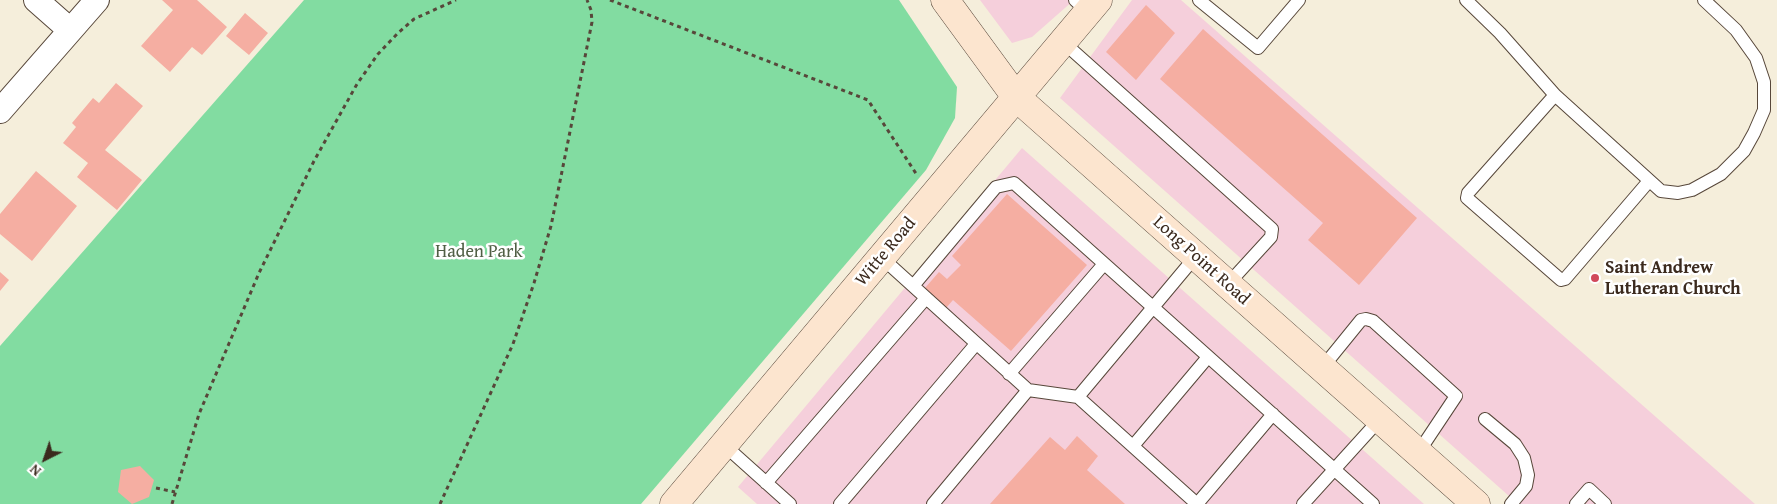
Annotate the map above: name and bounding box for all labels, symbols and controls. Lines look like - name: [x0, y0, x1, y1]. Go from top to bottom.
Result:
- street label: Long Point Road: [1148, 212, 1254, 310]
- street label: Witte Road: [851, 213, 921, 291]
- park label: Haden Park: [435, 241, 523, 263]
- place label: Saint Andrew Lutheran Church: [1605, 257, 1741, 300]
- marker: Saint Andrew Lutheran Church: [1589, 272, 1601, 284]
- north arrow: [20, 434, 70, 484]
- text: N: [25, 460, 45, 481]

